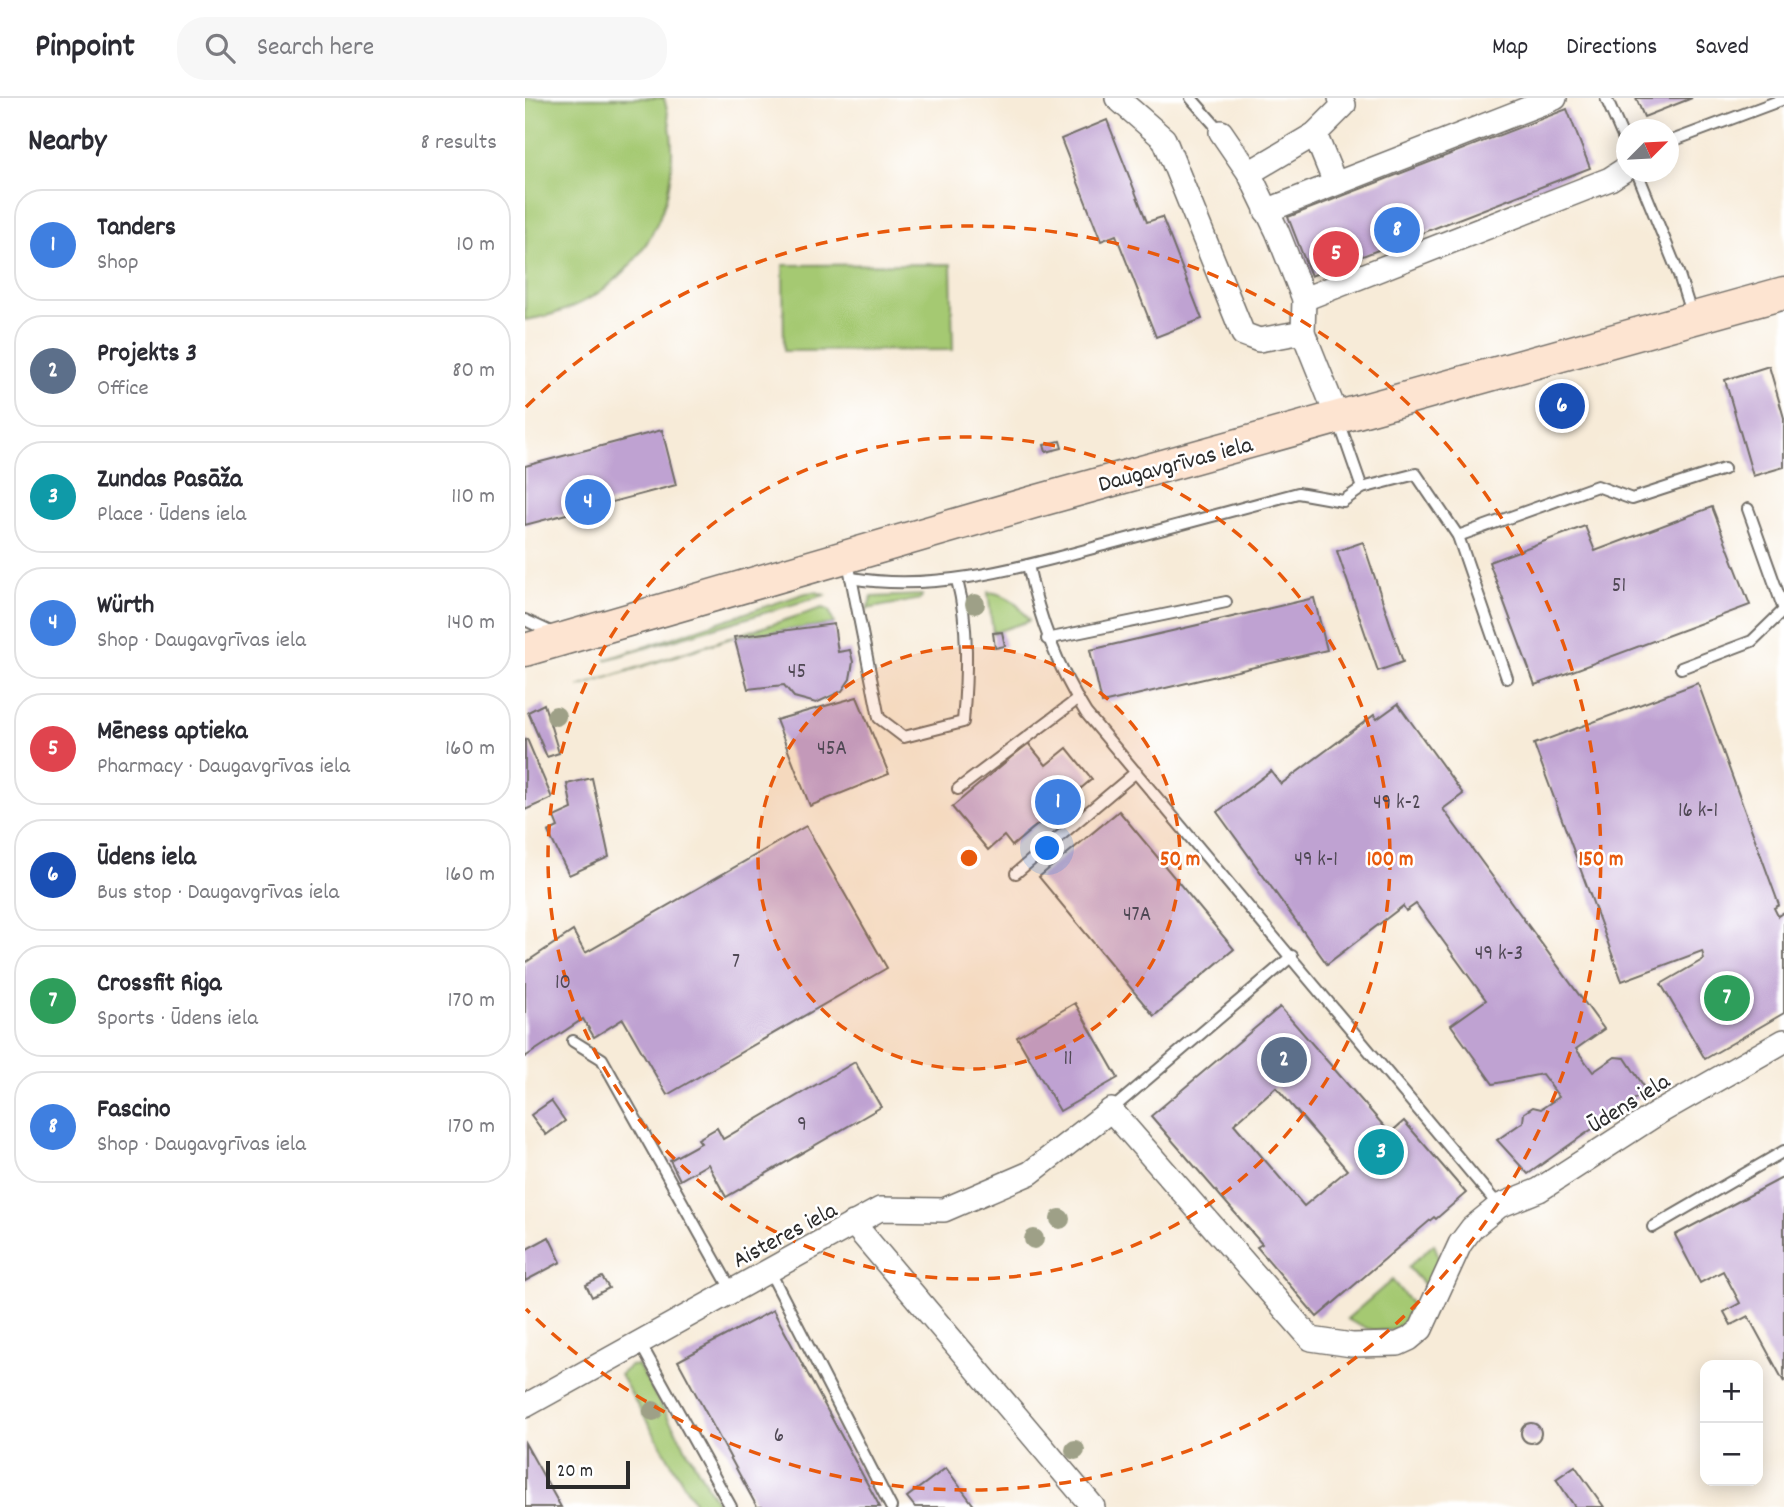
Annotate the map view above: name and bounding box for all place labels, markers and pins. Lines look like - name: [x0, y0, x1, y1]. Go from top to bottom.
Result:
- pin: 8: [1374, 204, 1420, 256]
- pin: 5: [1313, 228, 1359, 280]
- pin: 6: [1539, 380, 1585, 432]
- pin: 4: [565, 476, 611, 528]
- pin: 1: [1035, 776, 1081, 828]
- centre of rings: [957, 846, 981, 870]
- pin: 7: [1704, 972, 1750, 1024]
- pin: 2: [1261, 1034, 1307, 1086]
- pin: 3: [1358, 1126, 1404, 1178]

